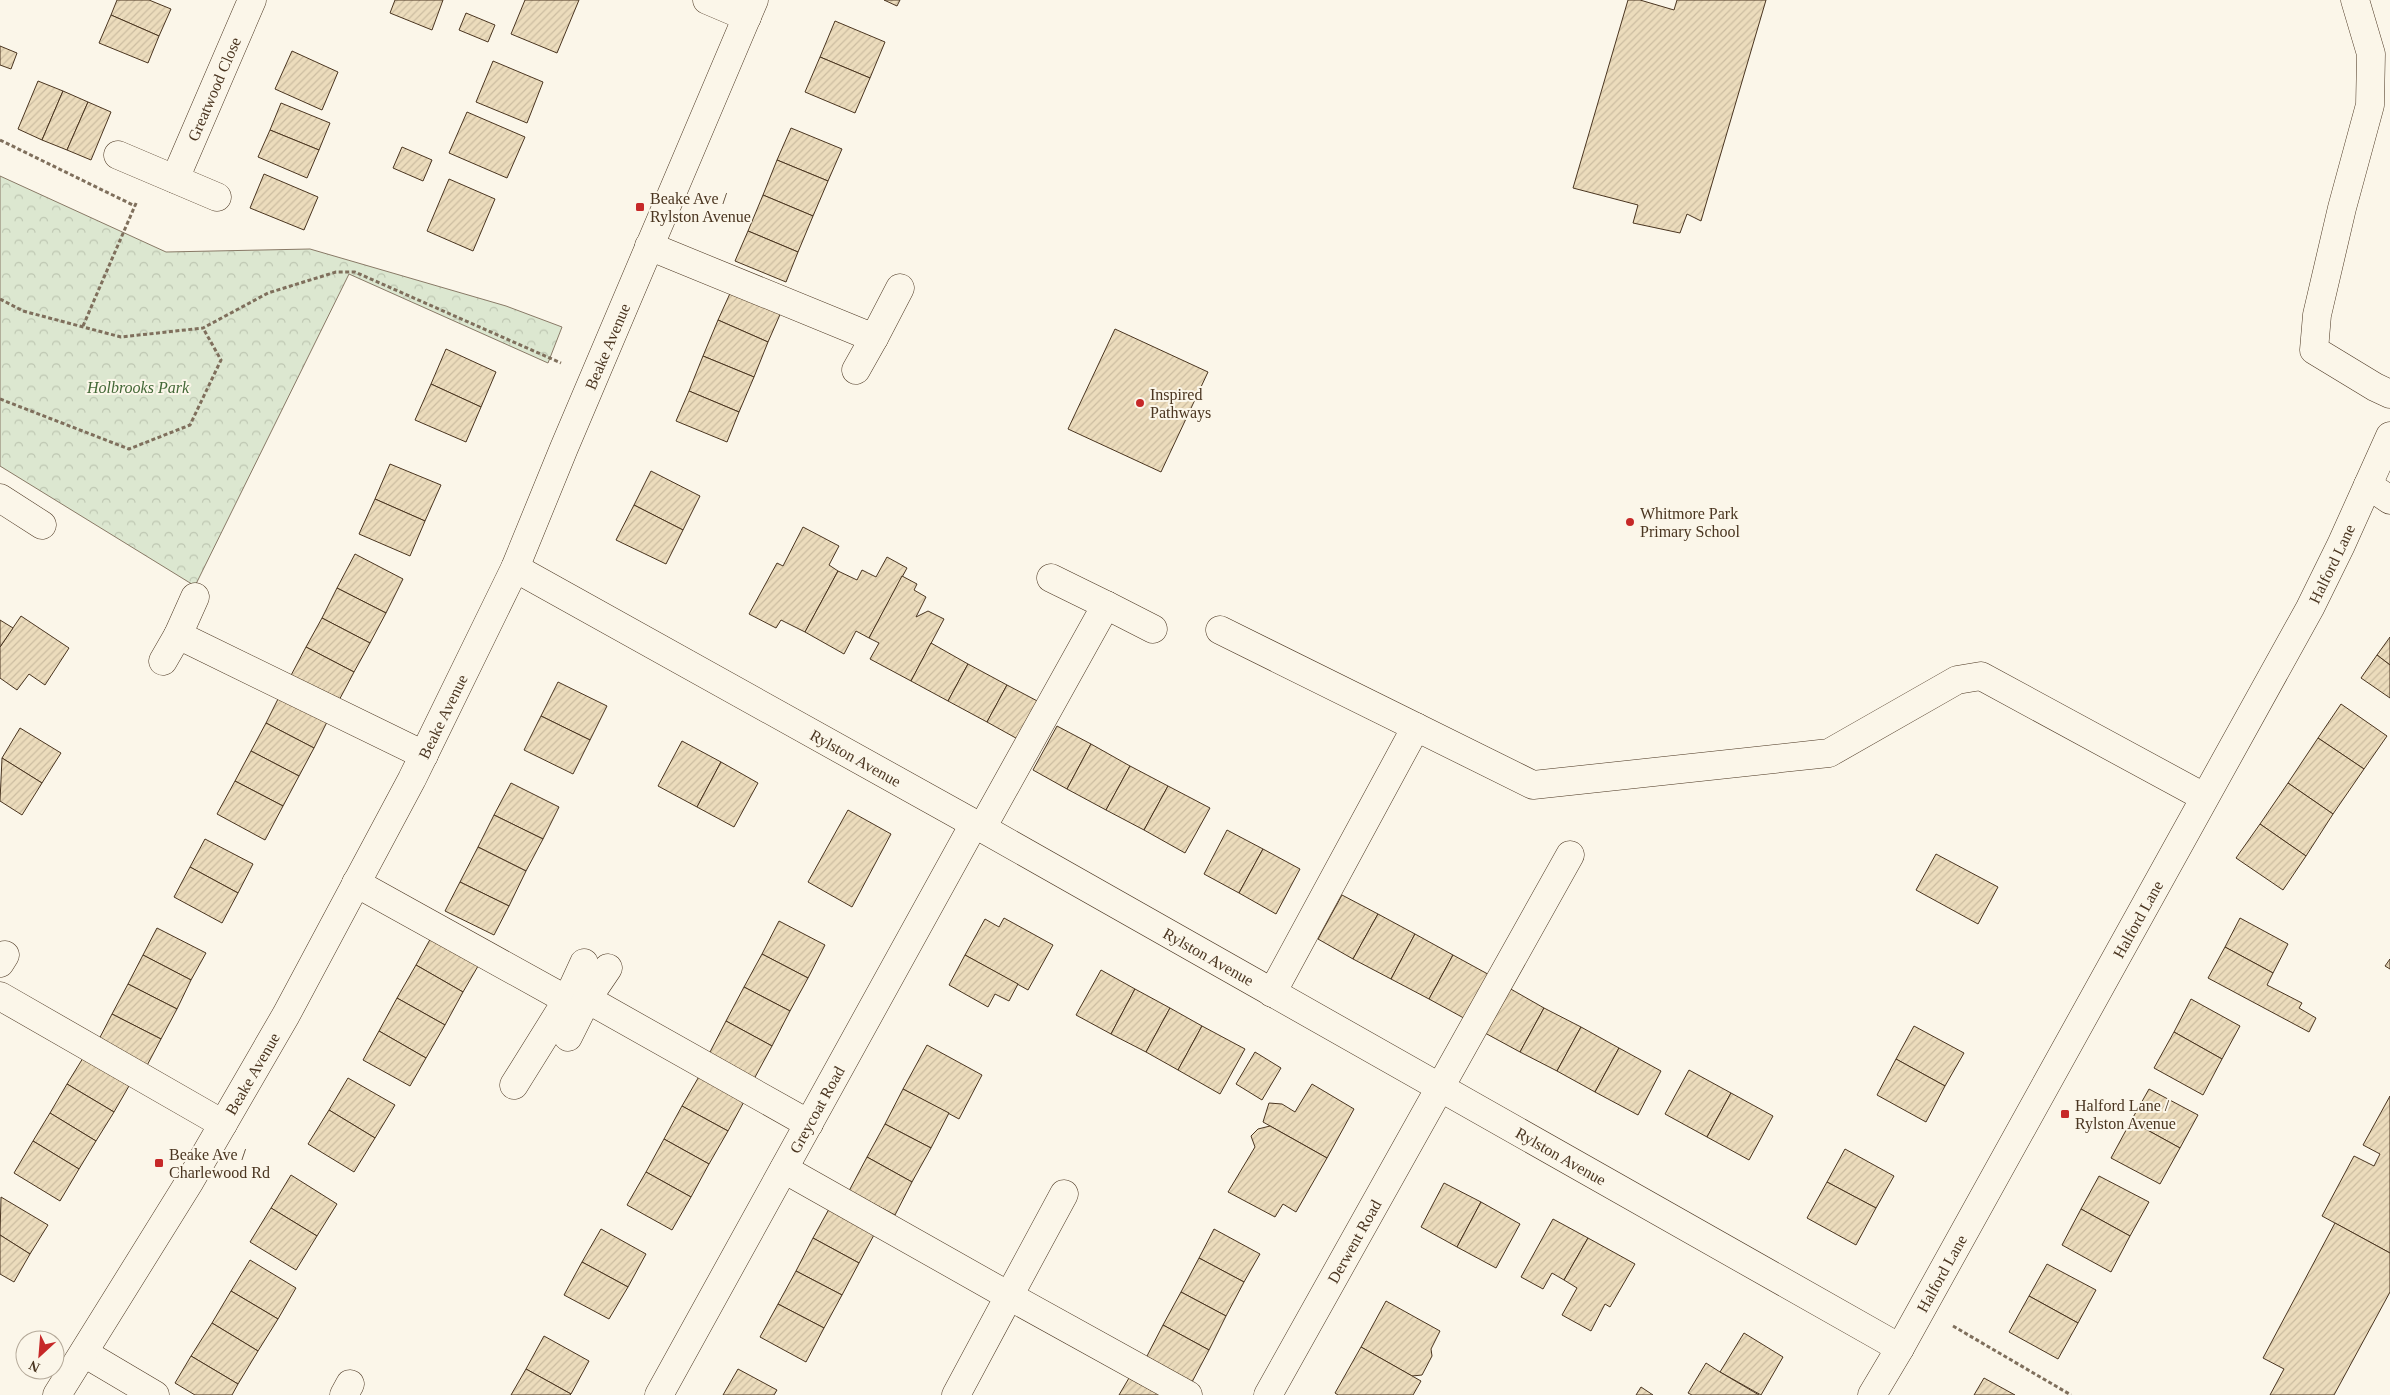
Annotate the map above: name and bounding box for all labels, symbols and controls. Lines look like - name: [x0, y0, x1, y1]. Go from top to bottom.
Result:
- street label: Greatwood Close: [184, 35, 244, 144]
- place label: Beake Ave / Rylston Avenue: [650, 190, 751, 226]
- marker: Beake Ave / Rylston Avenue: [634, 201, 646, 213]
- street label: Beake Avenue: [582, 301, 633, 392]
- park label: Holbrooks Park: [86, 379, 190, 396]
- place label: Inspired Pathways: [1150, 386, 1211, 422]
- marker: Inspired Pathways: [1134, 397, 1146, 409]
- place label: Whitmore Park Primary School: [1640, 505, 1741, 541]
- marker: Whitmore Park Primary School: [1624, 516, 1636, 528]
- street label: Halford Lane: [2306, 522, 2358, 606]
- street label: Beake Avenue: [415, 672, 471, 761]
- street label: Rylston Avenue: [807, 726, 904, 790]
- street label: Halford Lane: [2110, 878, 2166, 961]
- street label: Rylston Avenue: [1160, 925, 1256, 989]
- street label: Beake Avenue: [222, 1030, 283, 1118]
- street label: Greycoat Road: [786, 1063, 848, 1156]
- place label: Halford Lane / Rylston Avenue: [2075, 1097, 2176, 1133]
- marker: Halford Lane / Rylston Avenue: [2059, 1108, 2071, 1120]
- street label: Rylston Avenue: [1513, 1124, 1609, 1189]
- place label: Beake Ave / Charlewood Rd: [169, 1146, 270, 1181]
- marker: Beake Ave / Charlewood Rd: [153, 1157, 165, 1169]
- street label: Derwent Road: [1324, 1197, 1384, 1286]
- street label: Halford Lane: [1914, 1232, 1970, 1315]
- north arrow: [15, 1330, 65, 1380]
- text: N: [27, 1357, 42, 1375]

